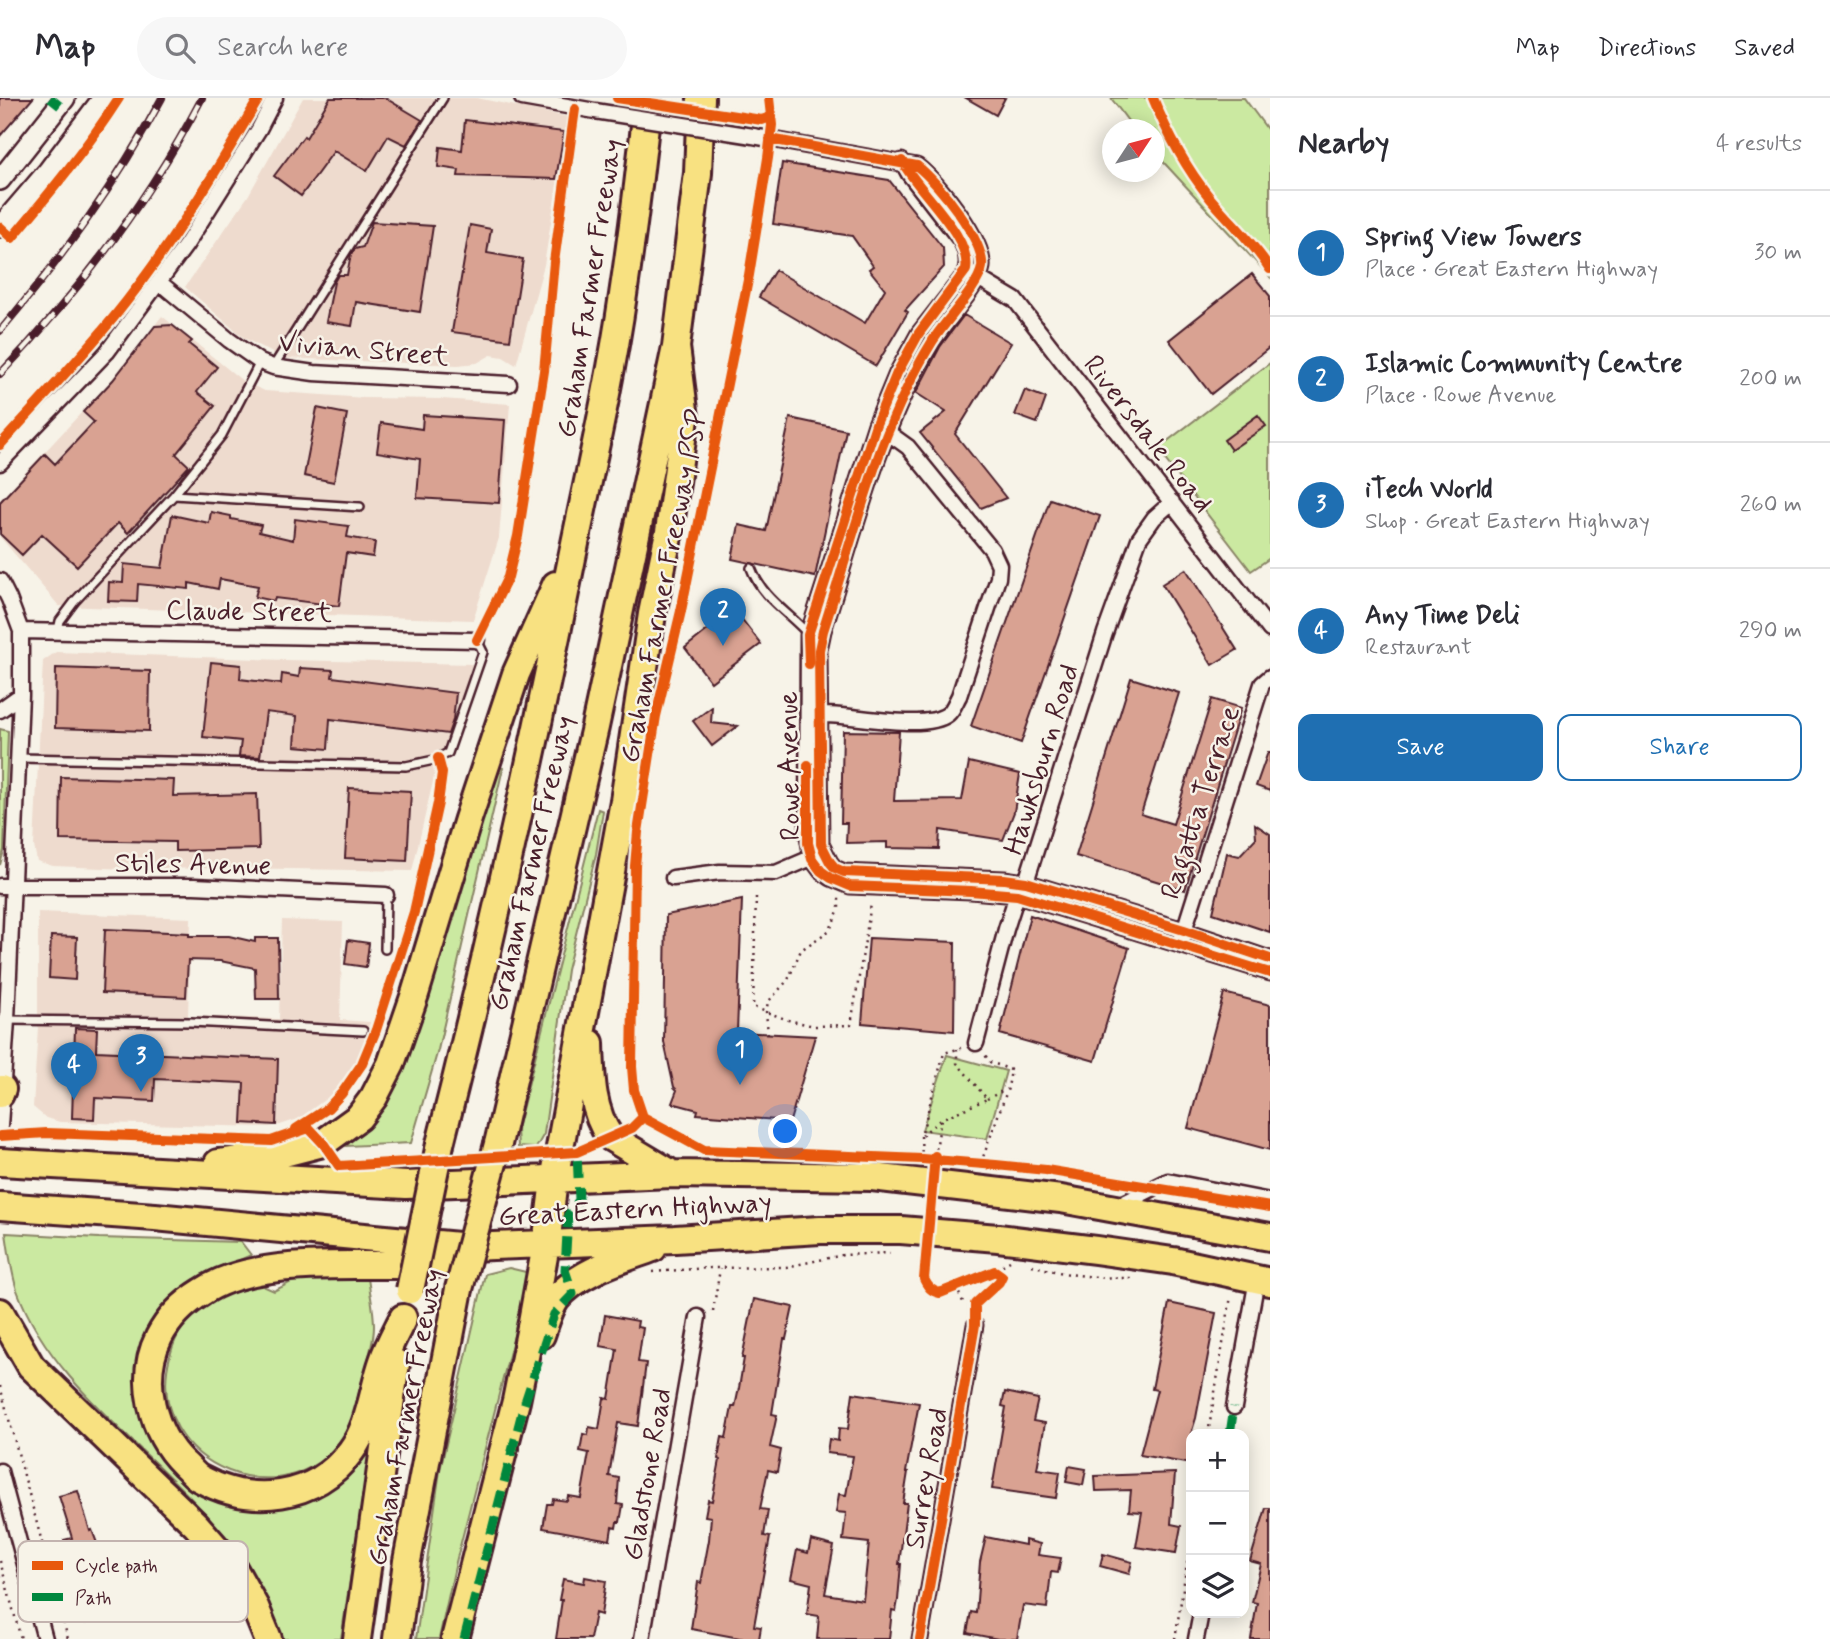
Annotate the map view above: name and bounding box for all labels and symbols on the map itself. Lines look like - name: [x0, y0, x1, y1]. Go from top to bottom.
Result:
- north arrow: [1102, 119, 1165, 182]
- street label: Graham Farmer Freeway: [549, 136, 632, 440]
- street label: Vivian Street: [277, 325, 451, 376]
- street label: Riversdale Road: [1074, 348, 1220, 521]
- street label: Graham Farmer Freeway PSP: [612, 407, 717, 766]
- pin: 2: [700, 588, 746, 646]
- street label: Claude Street: [165, 593, 333, 632]
- street label: Hawksburn Road: [996, 660, 1089, 860]
- street label: Rowe Avenue: [771, 691, 810, 841]
- street label: Ragatta Terrace: [1153, 701, 1253, 905]
- street label: Graham Farmer Freeway: [480, 712, 584, 1015]
- street label: Stiles Avenue: [114, 846, 271, 885]
- pin: 1: [717, 1027, 763, 1085]
- pin: 3: [118, 1034, 164, 1092]
- pin: 4: [51, 1042, 97, 1100]
- your location: [768, 1114, 802, 1148]
- street label: Great Eastern Highway: [497, 1185, 773, 1236]
- street label: Graham Farmer Freeway: [359, 1266, 453, 1569]
- street label: Gladstone Road: [615, 1385, 682, 1564]
- street label: Surrey Road: [897, 1405, 958, 1552]
- legend: [18, 1541, 248, 1622]
- text: Cycle path: [75, 1554, 158, 1579]
- text: Path: [75, 1586, 112, 1611]

